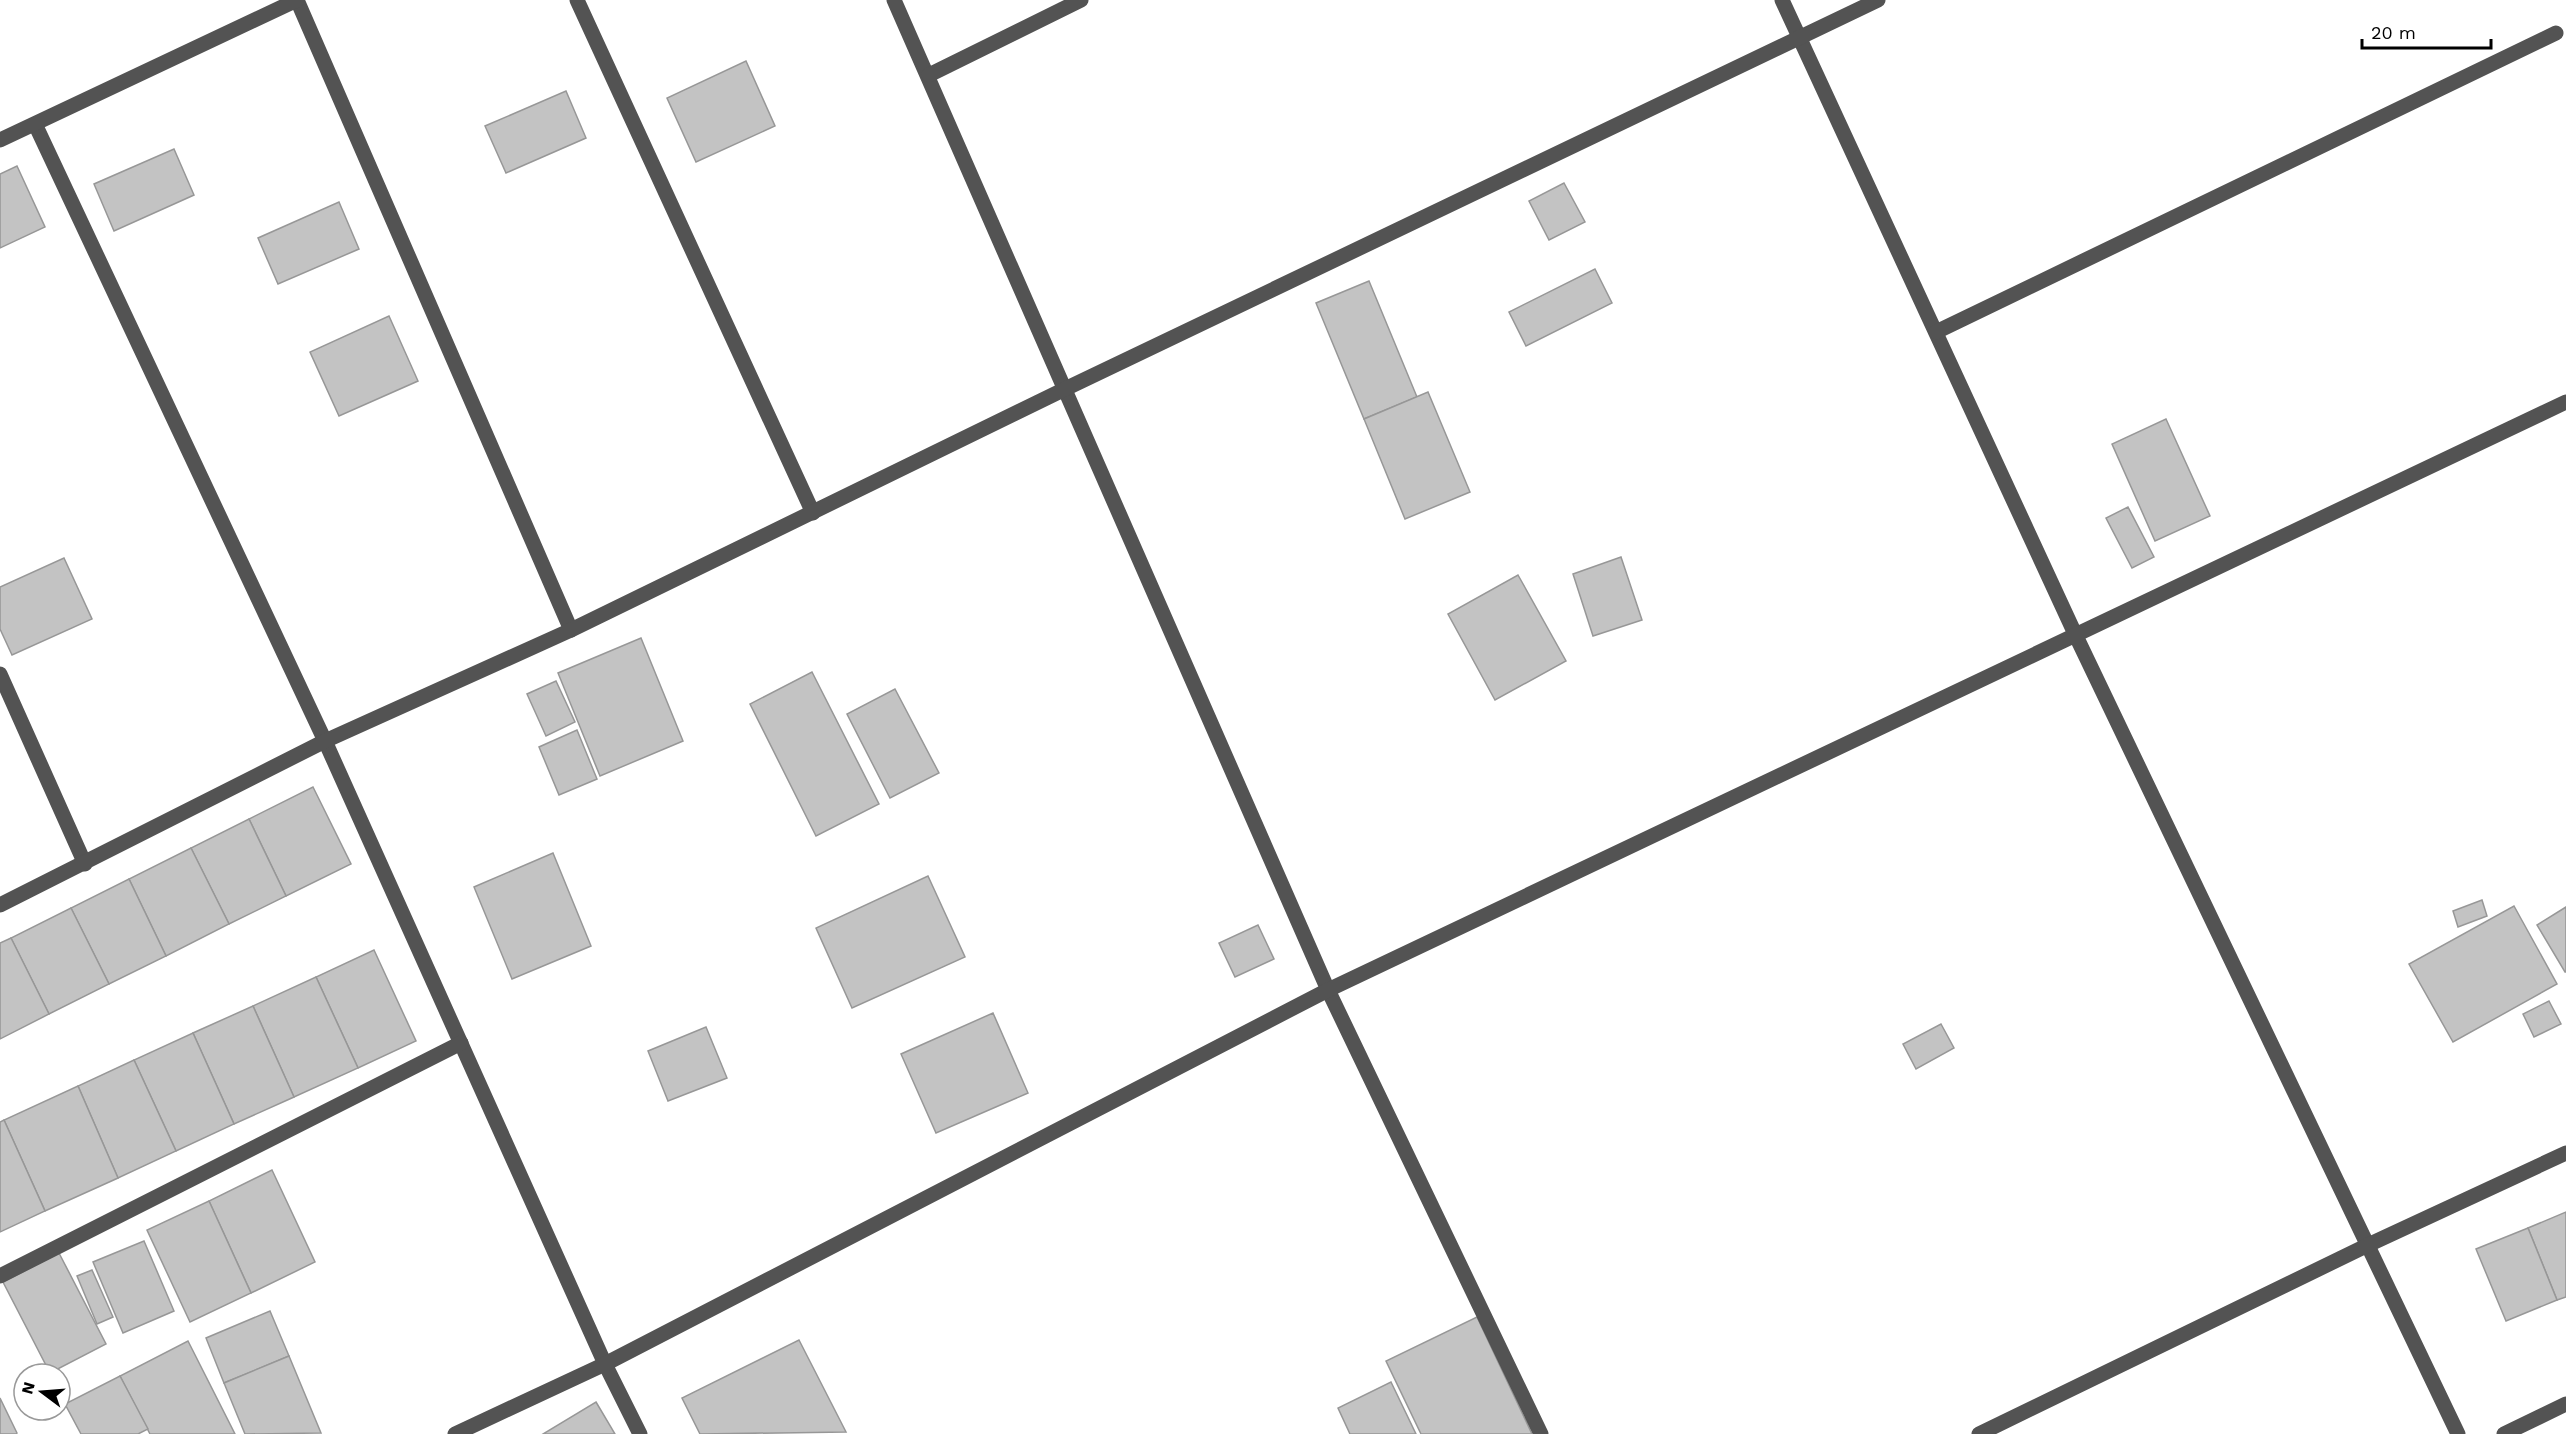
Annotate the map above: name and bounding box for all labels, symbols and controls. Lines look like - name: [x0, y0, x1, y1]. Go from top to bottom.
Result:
- scale bar: [2362, 12, 2491, 50]
- text: 20 m: [2371, 22, 2416, 43]
- north arrow: [12, 1362, 72, 1422]
- text: N: [17, 1380, 39, 1396]

